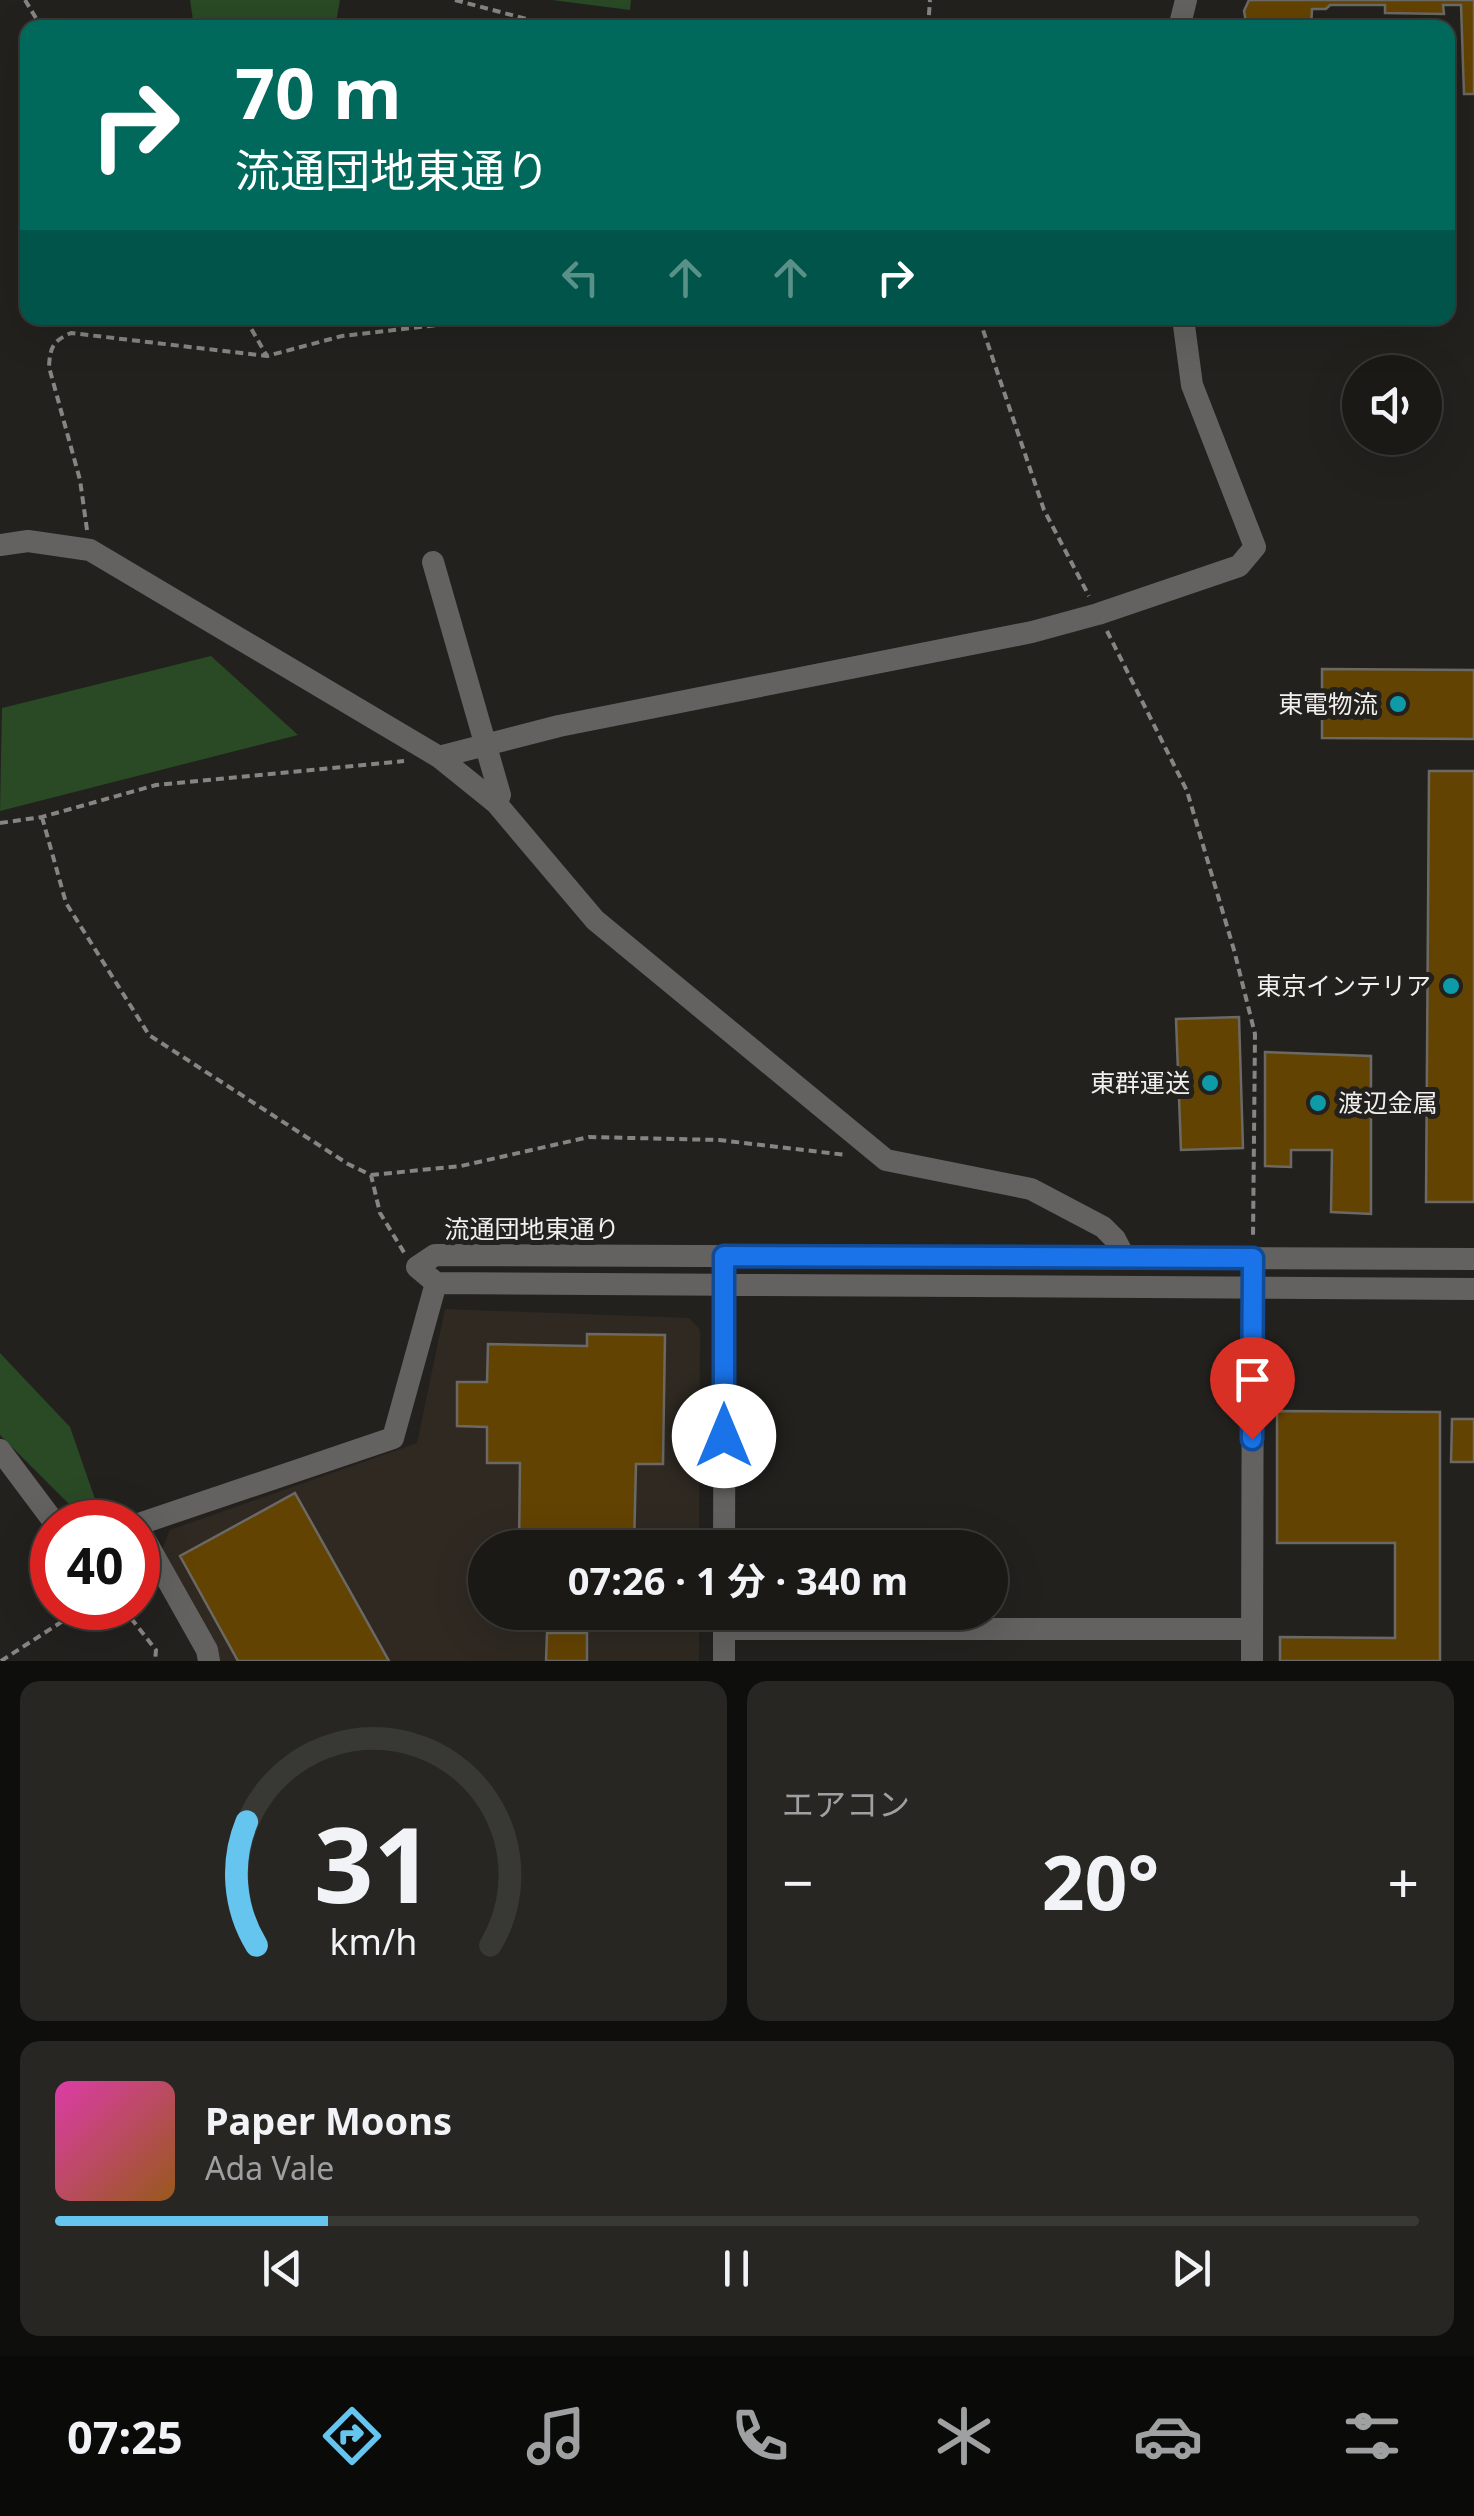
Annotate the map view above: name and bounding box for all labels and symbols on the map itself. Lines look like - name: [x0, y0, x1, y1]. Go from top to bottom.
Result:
- place label: 東電物流: [1278, 686, 1378, 720]
- marker: 東電物流: [1387, 693, 1409, 715]
- place label: 東京インテリア: [1256, 968, 1431, 1002]
- marker: 東京インテリア: [1440, 975, 1462, 997]
- place label: 東群運送: [1090, 1065, 1190, 1099]
- marker: 東群運送: [1199, 1072, 1221, 1094]
- place label: 渡辺金属: [1338, 1085, 1438, 1119]
- marker: 渡辺金属: [1307, 1092, 1329, 1114]
- street label: 流通団地東通り: [444, 1211, 620, 1245]
- pin: [1210, 1337, 1295, 1440]
- position arrow: [672, 1384, 776, 1488]
- speed limit sign: 40: [30, 1500, 160, 1630]

